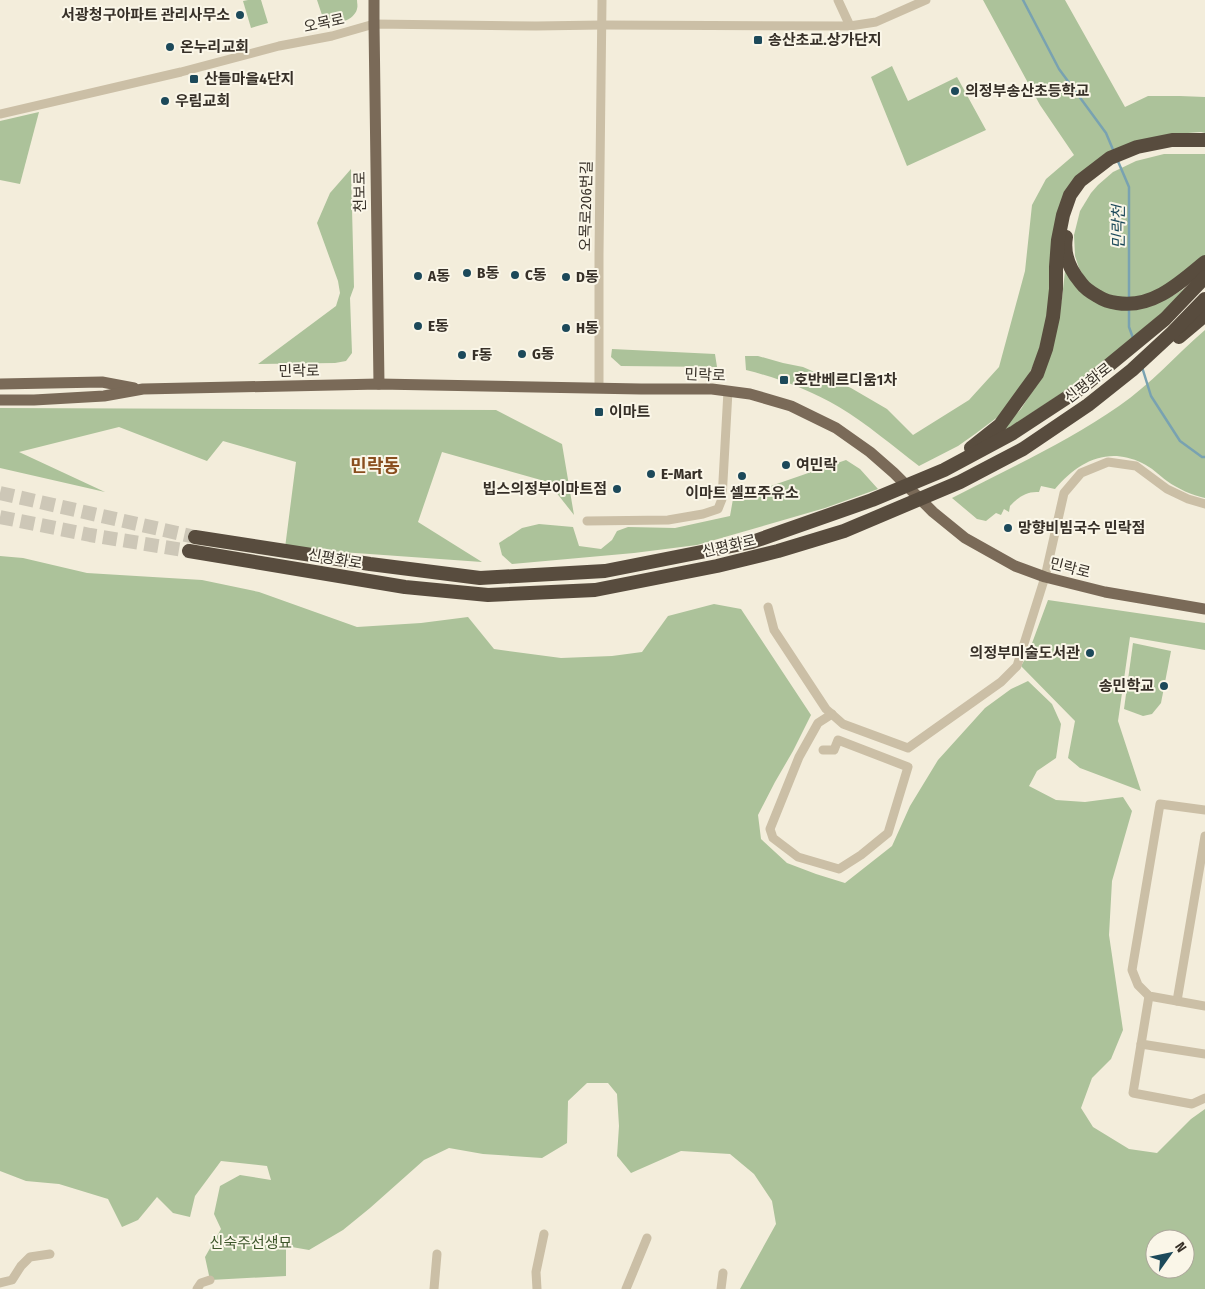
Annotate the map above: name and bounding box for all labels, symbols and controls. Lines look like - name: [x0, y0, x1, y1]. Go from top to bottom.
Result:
- place label: 서광청구아파트 관리사무소: [61, 6, 230, 24]
- marker: 서광청구아파트 관리사무소: [234, 9, 246, 21]
- street label: 오목로: [302, 10, 346, 36]
- place label: 송산초교.상가단지: [768, 31, 882, 49]
- marker: 송산초교.상가단지: [752, 34, 764, 46]
- place label: 온누리교회: [180, 38, 249, 56]
- marker: 온누리교회: [164, 41, 176, 53]
- place label: 산들마을4단지: [204, 70, 295, 88]
- marker: 산들마을4단지: [188, 73, 200, 85]
- place label: 의정부송산초등학교: [965, 82, 1089, 100]
- marker: 의정부송산초등학교: [949, 85, 961, 97]
- place label: 우림교회: [175, 92, 230, 110]
- marker: 우림교회: [159, 95, 171, 107]
- street label: 오목로206번길: [576, 160, 596, 252]
- street label: 천보로: [351, 171, 369, 213]
- water label: 민락천: [1109, 203, 1128, 249]
- place label: B동: [477, 264, 499, 282]
- place label: C동: [525, 266, 547, 284]
- place label: A동: [427, 267, 450, 285]
- marker: B동: [461, 267, 473, 279]
- place label: D동: [576, 268, 599, 286]
- marker: C동: [509, 269, 521, 281]
- marker: A동: [412, 270, 424, 282]
- marker: D동: [560, 271, 572, 283]
- place label: E동: [428, 317, 449, 335]
- place label: H동: [576, 319, 599, 337]
- marker: E동: [412, 320, 424, 332]
- marker: H동: [560, 322, 572, 334]
- place label: G동: [532, 345, 555, 363]
- place label: F동: [472, 346, 493, 364]
- marker: G동: [516, 348, 528, 360]
- marker: F동: [456, 349, 468, 361]
- street label: 신평화로: [1061, 359, 1115, 407]
- street label: 민락로: [278, 362, 320, 380]
- street label: 민락로: [684, 365, 726, 385]
- place label: 호반베르디움1차: [794, 371, 897, 389]
- marker: 호반베르디움1차: [778, 374, 790, 386]
- place label: 이마트: [609, 403, 651, 421]
- marker: 이마트: [593, 406, 605, 418]
- district label: 민락동: [350, 455, 400, 477]
- place label: 여민락: [796, 456, 838, 474]
- marker: 여민락: [780, 459, 792, 471]
- place label: E-Mart: [661, 465, 703, 483]
- marker: E-Mart: [645, 468, 657, 480]
- marker: 이마트 셀프주유소: [736, 470, 748, 482]
- place label: 빕스의정부이마트점: [483, 480, 607, 498]
- marker: 빕스의정부이마트점: [611, 483, 623, 495]
- place label: 이마트 셀프주유소: [685, 484, 799, 502]
- place label: 망향비빔국수 민락점: [1018, 519, 1145, 537]
- marker: 망향비빔국수 민락점: [1002, 522, 1014, 534]
- street label: 신평화로: [700, 531, 758, 561]
- street label: 신평화로: [306, 545, 364, 573]
- street label: 민락로: [1048, 554, 1092, 582]
- place label: 의정부미술도서관: [970, 644, 1080, 662]
- marker: 의정부미술도서관: [1084, 647, 1096, 659]
- place label: 송민학교: [1099, 677, 1154, 695]
- marker: 송민학교: [1158, 680, 1170, 692]
- north arrow: [1145, 1229, 1195, 1279]
- park label: 신숙주선생묘: [210, 1234, 292, 1252]
- text: N: [1171, 1239, 1190, 1255]

